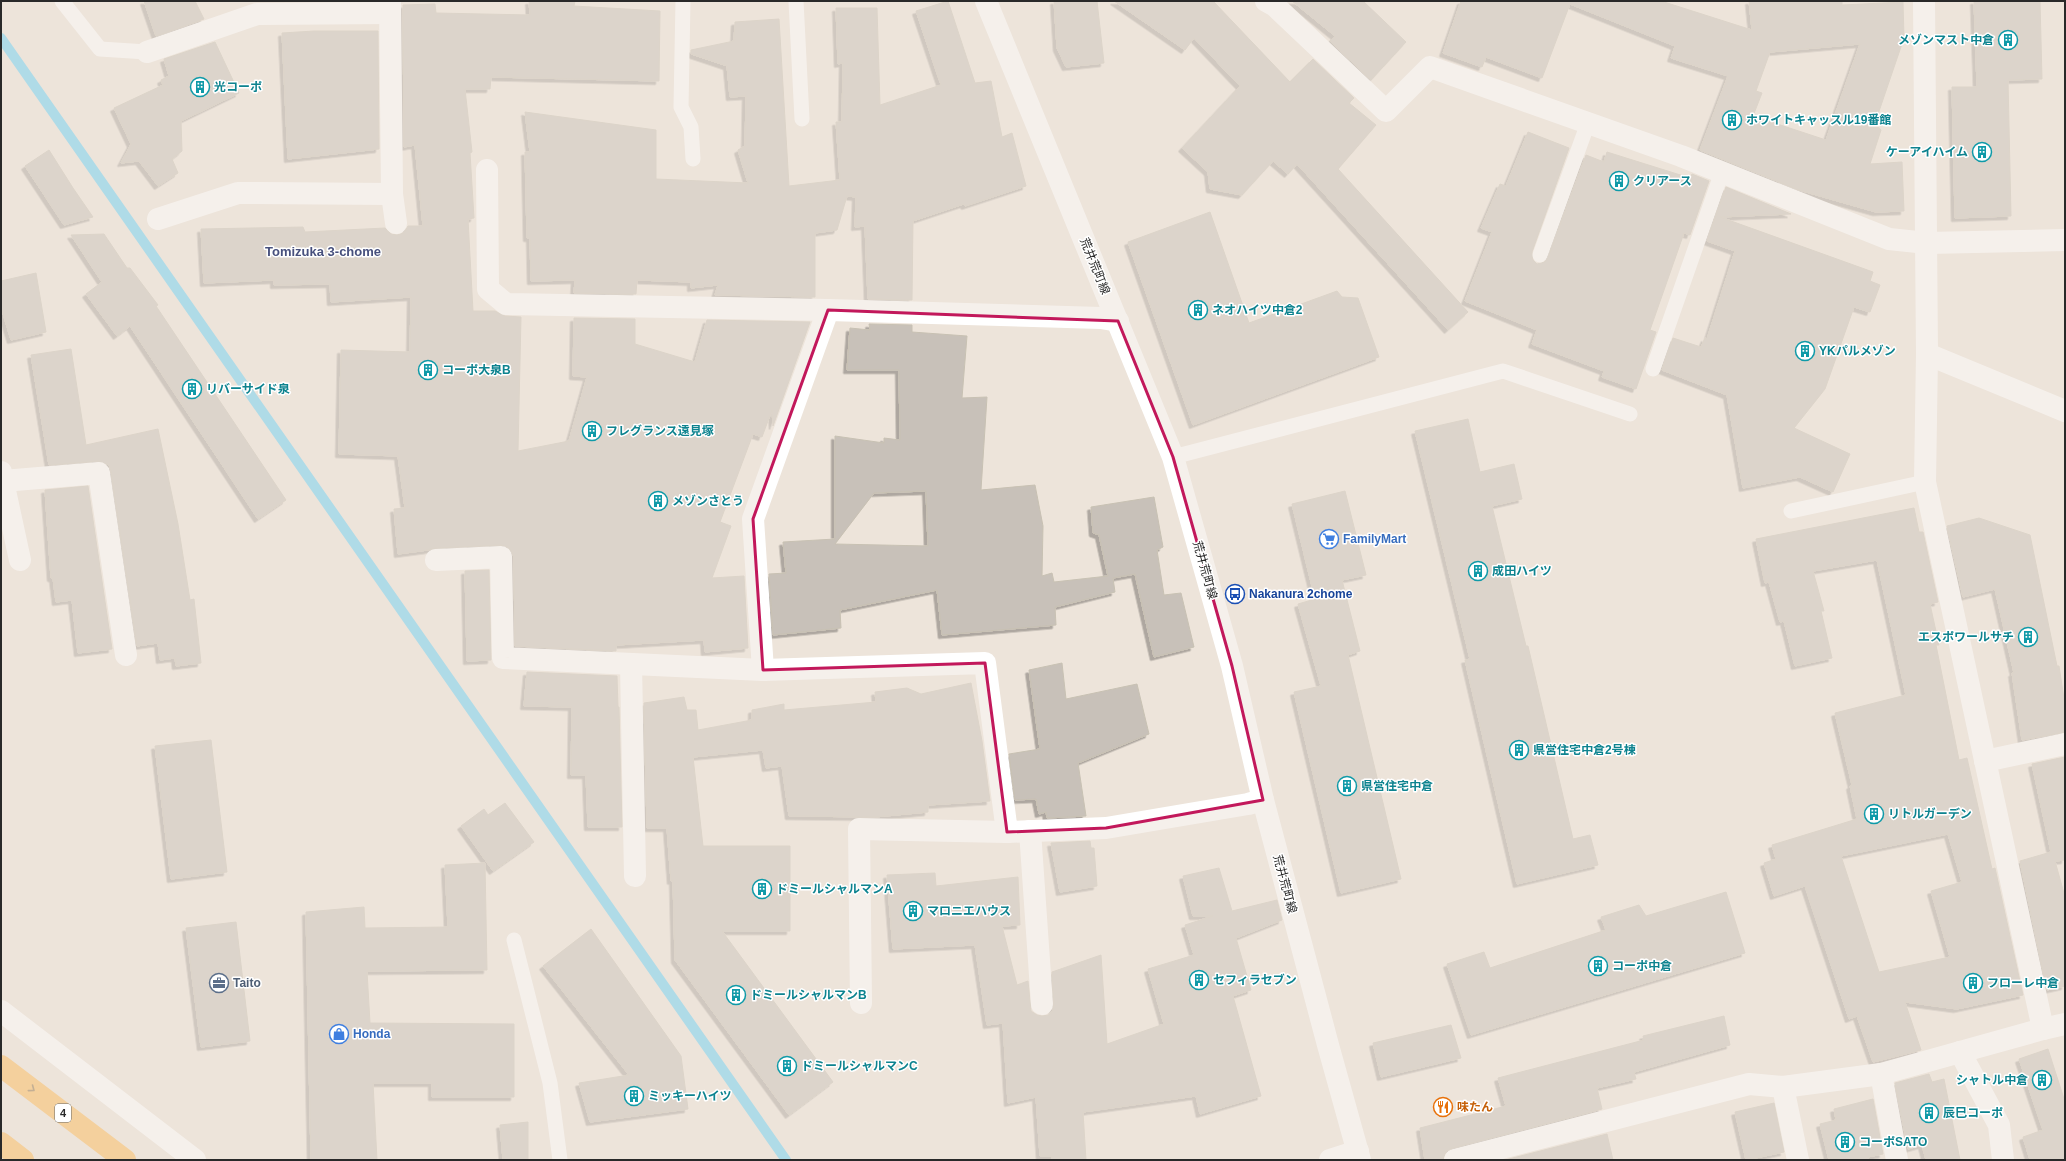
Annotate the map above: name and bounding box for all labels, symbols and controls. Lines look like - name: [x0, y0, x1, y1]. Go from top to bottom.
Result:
- building icon: メゾンマスト中倉: [1997, 29, 2019, 51]
- place label: メゾンマスト中倉: [1898, 33, 1994, 47]
- building icon: 光コーポ: [189, 76, 211, 98]
- place label: 光コーポ: [214, 80, 262, 94]
- building icon: ホワイトキャッスル19番館: [1721, 109, 1743, 131]
- place label: ホワイトキャッスル19番館: [1746, 113, 1891, 127]
- building icon: ケーアイハイム: [1971, 141, 1993, 163]
- place label: ケーアイハイム: [1886, 145, 1968, 159]
- building icon: クリアース: [1608, 170, 1630, 192]
- place label: クリアース: [1633, 174, 1692, 188]
- street label: 荒井荒町線: [1077, 236, 1113, 296]
- district label: Tomizuka 3-chome: [265, 244, 381, 259]
- building icon: ネオハイツ中倉2: [1187, 299, 1209, 321]
- place label: ネオハイツ中倉2: [1212, 303, 1303, 317]
- building icon: YKパルメゾン: [1794, 340, 1816, 362]
- place label: YKパルメゾン: [1819, 344, 1896, 358]
- building icon: コーポ大泉B: [417, 359, 439, 381]
- place label: コーポ大泉B: [442, 363, 511, 377]
- building icon: リバーサイド泉: [181, 378, 203, 400]
- place label: リバーサイド泉: [206, 382, 290, 396]
- building icon: フレグランス遠見塚: [581, 420, 603, 442]
- place label: フレグランス遠見塚: [606, 424, 714, 438]
- building icon: メゾンさとう: [647, 490, 669, 512]
- place label: メゾンさとう: [672, 494, 744, 508]
- supermarket icon: FamilyMart: [1318, 528, 1340, 550]
- place label: FamilyMart: [1343, 532, 1406, 546]
- street label: 荒井荒町線: [1190, 539, 1220, 601]
- building icon: 成田ハイツ: [1467, 560, 1489, 582]
- place label: 成田ハイツ: [1492, 564, 1552, 578]
- bus stop icon: Nakanura 2chome: [1224, 583, 1246, 605]
- place label: Nakanura 2chome: [1249, 587, 1353, 601]
- building icon: エスポワールサチ: [2017, 626, 2039, 648]
- place label: エスポワールサチ: [1918, 630, 2014, 644]
- building icon: 県営住宅中倉2号棟: [1508, 739, 1530, 761]
- place label: 県営住宅中倉2号棟: [1533, 743, 1636, 757]
- building icon: 県営住宅中倉: [1336, 775, 1358, 797]
- place label: 県営住宅中倉: [1361, 779, 1433, 793]
- building icon: リトルガーデン: [1863, 803, 1885, 825]
- place label: リトルガーデン: [1888, 807, 1972, 821]
- street label: 荒井荒町線: [1270, 853, 1300, 915]
- building icon: ドミールシャルマンA: [751, 878, 773, 900]
- place label: ドミールシャルマンA: [776, 882, 893, 896]
- building icon: マロニエハウス: [902, 900, 924, 922]
- place label: マロニエハウス: [927, 904, 1011, 918]
- building icon: コーポ中倉: [1587, 955, 1609, 977]
- place label: コーポ中倉: [1612, 959, 1672, 973]
- building icon: セフィラセブン: [1188, 969, 1210, 991]
- office icon: Taito: [208, 972, 230, 994]
- building icon: フローレ中倉: [1962, 972, 1984, 994]
- place label: セフィラセブン: [1213, 973, 1297, 987]
- place label: Taito: [233, 976, 261, 990]
- place label: フローレ中倉: [1987, 976, 2059, 990]
- building icon: ドミールシャルマンB: [725, 984, 747, 1006]
- place label: ドミールシャルマンB: [750, 988, 867, 1002]
- shop icon: Honda: [328, 1023, 350, 1045]
- place label: Honda: [353, 1027, 391, 1041]
- building icon: ドミールシャルマンC: [776, 1055, 798, 1077]
- place label: ドミールシャルマンC: [801, 1059, 918, 1073]
- building icon: シャトル中倉: [2031, 1069, 2053, 1091]
- place label: シャトル中倉: [1956, 1073, 2028, 1087]
- one-way arrow: [28, 1085, 35, 1092]
- building icon: ミッキーハイツ: [623, 1085, 645, 1107]
- place label: ミッキーハイツ: [648, 1089, 732, 1103]
- restaurant icon: 味たん: [1432, 1096, 1454, 1118]
- place label: 味たん: [1457, 1100, 1493, 1114]
- building icon: 辰巳コーポ: [1918, 1102, 1940, 1124]
- road number: 4: [55, 1104, 71, 1122]
- place label: 辰巳コーポ: [1943, 1106, 2003, 1120]
- building icon: コーポSATO: [1834, 1131, 1856, 1153]
- place label: コーポSATO: [1859, 1135, 1927, 1149]

